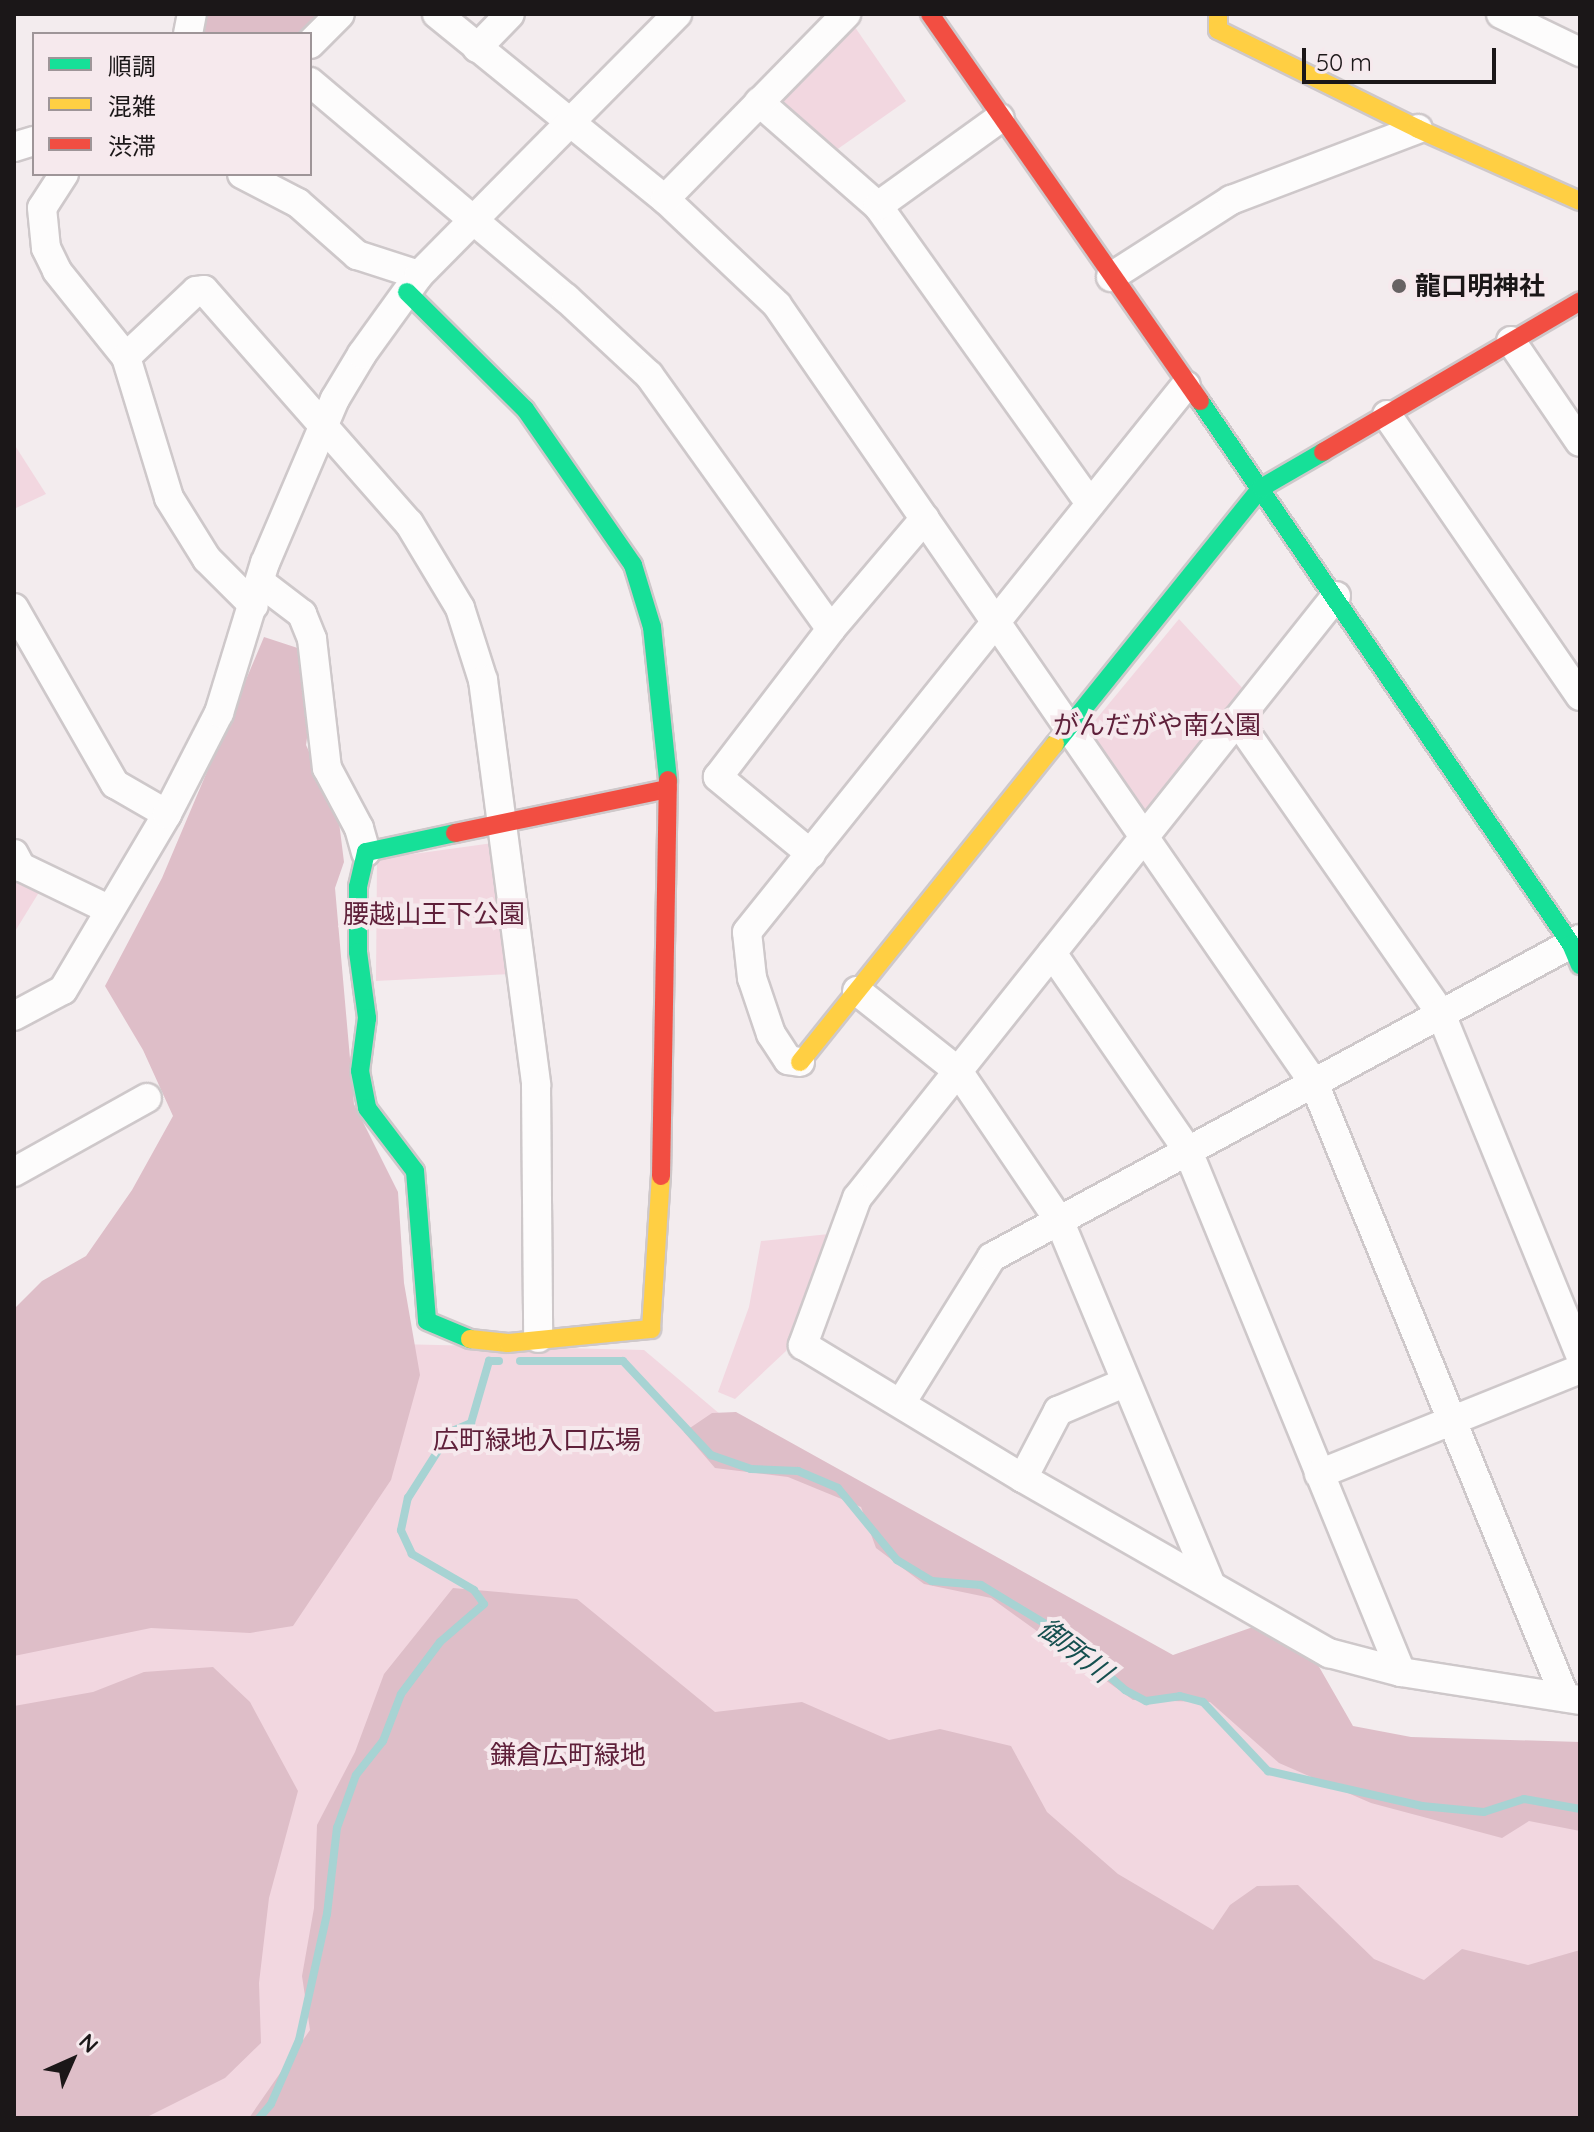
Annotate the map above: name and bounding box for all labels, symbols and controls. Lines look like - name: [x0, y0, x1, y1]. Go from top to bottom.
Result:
- legend: [32, 32, 312, 176]
- scale bar: [1306, 32, 1500, 82]
- text: 50 m: [1316, 47, 1372, 77]
- text: 順調: [108, 51, 156, 81]
- text: 混雑: [108, 91, 156, 121]
- text: 渋滞: [108, 131, 156, 161]
- place label: 龍口明神社: [1415, 270, 1545, 302]
- marker: 龍口明神社: [1390, 277, 1408, 295]
- park label: がんだがや南公園: [1053, 709, 1261, 741]
- park label: 腰越山王下公園: [343, 898, 525, 930]
- park label: 広町緑地入口広場: [433, 1424, 641, 1456]
- water label: 御所川: [1032, 1611, 1118, 1689]
- park label: 鎌倉広町緑地: [490, 1739, 646, 1771]
- north arrow: [32, 2020, 112, 2100]
- text: N: [73, 2027, 105, 2059]

